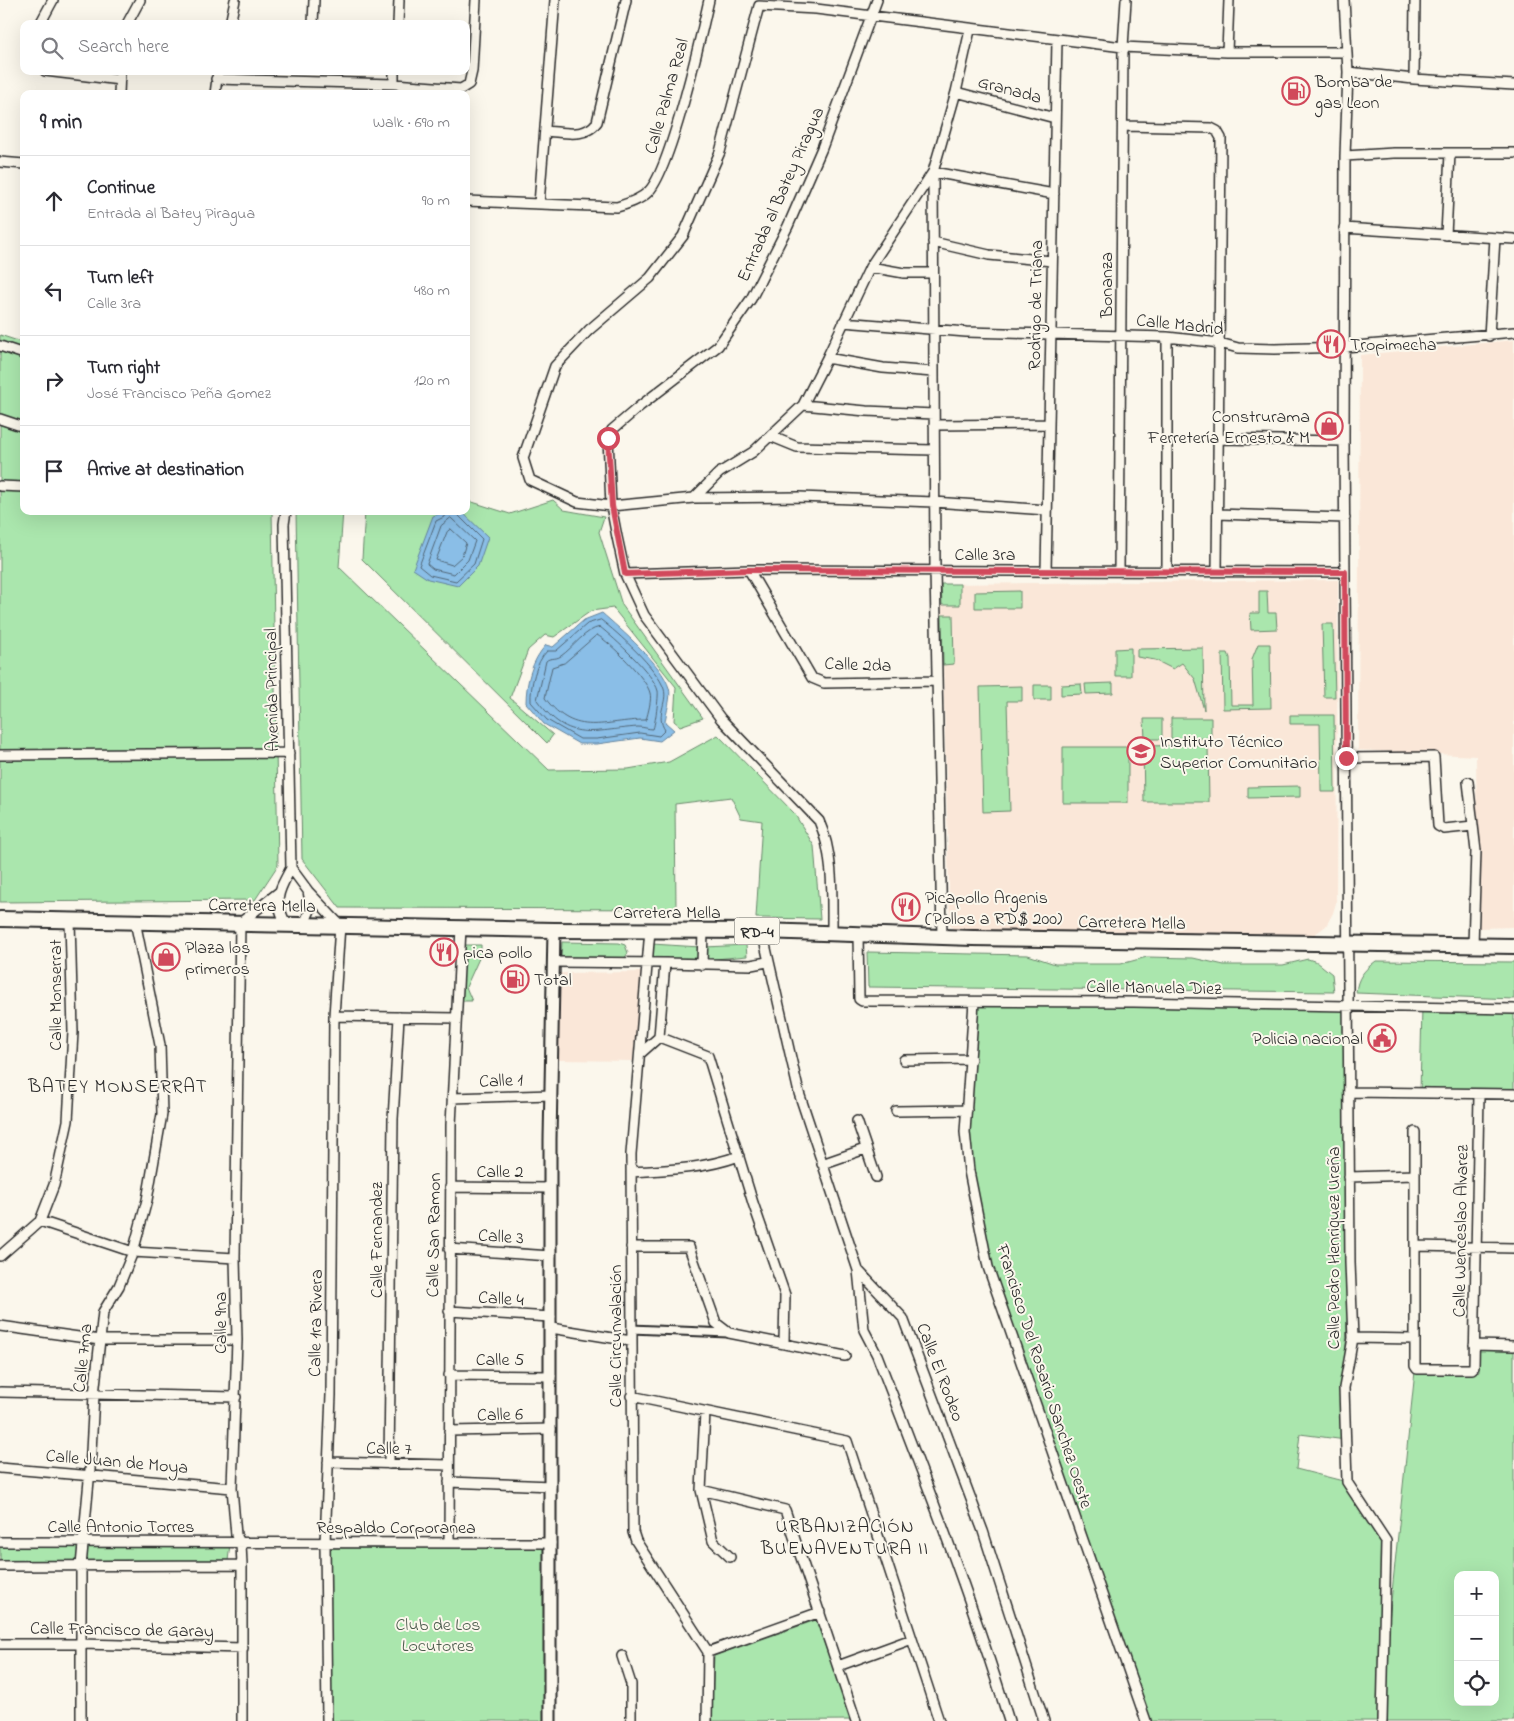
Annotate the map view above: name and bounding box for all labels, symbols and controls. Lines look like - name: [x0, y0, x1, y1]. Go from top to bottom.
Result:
- search box: [20, 20, 470, 75]
- icon: search: [38, 34, 66, 62]
- text: Search here: [78, 34, 169, 61]
- street label: Calle Palma Real: [639, 36, 697, 157]
- street label: Granada: [975, 70, 1044, 112]
- place label: Bomba de gas Leon: [1314, 70, 1393, 118]
- fuel station icon: Bomba de gas Leon: [1281, 76, 1311, 106]
- street label: Entrada al Batey Piragua: [731, 103, 833, 287]
- text: 9 min: [40, 108, 82, 138]
- text: Walk · 690 m: [373, 111, 450, 135]
- text: Continue: [87, 175, 155, 202]
- icon: ahead: [40, 187, 68, 215]
- text: 90 m: [422, 189, 450, 213]
- text: Entrada al Batey Piragua: [87, 202, 255, 226]
- street label: Rodrigo de Triana: [1023, 240, 1052, 370]
- street label: Bonanza: [1095, 252, 1121, 319]
- text: Turn left: [87, 265, 154, 292]
- icon: left: [40, 277, 68, 305]
- text: 480 m: [414, 279, 450, 303]
- text: Calle 3ra: [87, 292, 141, 316]
- street label: Calle Madrid: [1135, 308, 1225, 344]
- restaurant icon: Tropimecha: [1316, 329, 1346, 359]
- place label: Tropimecha: [1350, 333, 1437, 359]
- text: Turn right: [87, 355, 160, 382]
- icon: right: [40, 367, 68, 395]
- text: 120 m: [414, 369, 450, 393]
- text: José Francisco Peña Gomez: [87, 382, 271, 406]
- place label: Construrama Ferretería Ernesto & M: [1147, 405, 1310, 452]
- shop icon: Construrama Ferretería Ernesto & M: [1314, 411, 1344, 441]
- route start: [597, 427, 620, 450]
- icon: arrive: [40, 457, 68, 485]
- text: Arrive at destination: [87, 457, 244, 484]
- street label: Calle 3ra: [955, 543, 1015, 569]
- street label: Avenida Principal: [259, 628, 287, 752]
- street label: Calle 2da: [824, 652, 892, 680]
- place label: Instituto Técnico Superior Comunitario: [1160, 730, 1317, 777]
- school or university icon: Instituto Técnico Superior Comunitario: [1126, 736, 1156, 766]
- route end: [1335, 747, 1358, 770]
- place label: Picapollo Argenis (Pollos a RD$ 200): [925, 886, 1062, 933]
- restaurant icon: Picapollo Argenis (Pollos a RD$ 200): [891, 892, 921, 922]
- street label: Carretera Mella: [208, 893, 316, 921]
- street label: Carretera Mella: [613, 901, 721, 927]
- street label: Carretera Mella: [1078, 910, 1186, 938]
- road number: RD-4: [734, 918, 780, 944]
- place label: Plaza los primeros: [185, 936, 250, 983]
- restaurant icon: pica pollo: [429, 937, 459, 967]
- street label: Calle Monserrat: [44, 939, 70, 1051]
- place label: pica pollo: [463, 941, 532, 967]
- shop icon: Plaza los primeros: [151, 942, 181, 972]
- fuel station icon: Total: [500, 964, 530, 994]
- place label: Total: [534, 968, 572, 994]
- street label: Calle Manuela Diez: [1086, 975, 1222, 1003]
- public building icon: Policia nacional: [1367, 1023, 1397, 1053]
- place label: Policia nacional: [1252, 1027, 1363, 1053]
- street label: Calle 1: [479, 1068, 524, 1096]
- district label: BATEY MONSERRAT: [27, 1074, 208, 1101]
- street label: Calle Wenceslao Alvarez: [1447, 1144, 1477, 1318]
- street label: Calle Pedro Henriquez Ureña: [1322, 1147, 1348, 1349]
- street label: Calle 2: [476, 1160, 524, 1186]
- street label: Calle San Ramon: [421, 1172, 449, 1298]
- street label: Calle Fernandez: [365, 1181, 391, 1298]
- street label: Calle 3: [477, 1223, 525, 1253]
- street label: Francisco Del Rosario Sanchez Oeste: [988, 1240, 1098, 1513]
- street label: Calle Circunvalación: [604, 1264, 630, 1407]
- street label: Calle 1ra Rivera: [303, 1269, 331, 1377]
- street label: Calle 4: [477, 1285, 525, 1315]
- street label: Calle 9na: [209, 1292, 235, 1354]
- street label: Calle El Rodeo: [908, 1320, 970, 1426]
- street label: Calle 7ma: [67, 1322, 101, 1394]
- street label: Calle 5: [476, 1348, 524, 1374]
- street label: Calle 6: [477, 1403, 523, 1429]
- street label: Calle 7: [366, 1437, 413, 1463]
- street label: Calle Juan de Moya: [44, 1444, 189, 1482]
- district label: URBANIZACIÓN BUENAVENTURA II: [760, 1514, 929, 1563]
- street label: Calle Antonio Torres: [48, 1515, 194, 1541]
- street label: Respaldo Corporanea: [316, 1516, 476, 1542]
- map controls: [1454, 1571, 1499, 1706]
- button: +: [1454, 1571, 1499, 1616]
- park label: Club de Los Locutores: [395, 1613, 481, 1660]
- street label: Calle Francisco de Garay: [30, 1616, 214, 1646]
- button: −: [1454, 1616, 1499, 1661]
- button: locate: [1454, 1661, 1499, 1706]

